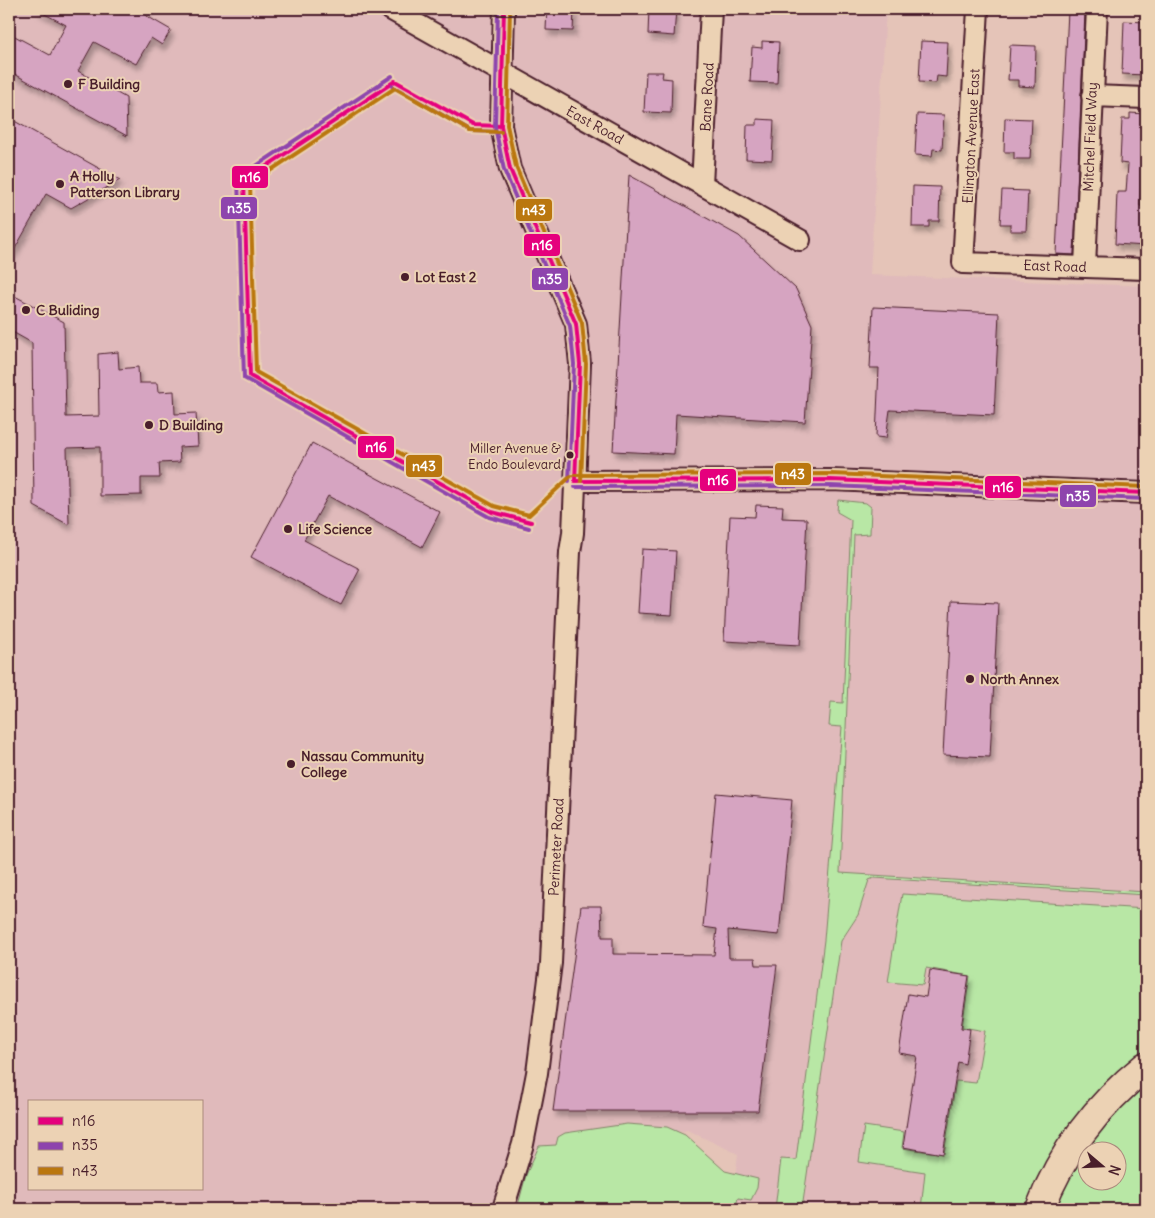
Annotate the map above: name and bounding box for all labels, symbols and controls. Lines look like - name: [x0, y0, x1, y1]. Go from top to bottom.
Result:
- street label: Bane Road: [696, 62, 718, 132]
- street label: Ellington Avenue East: [958, 68, 984, 204]
- place label: F Building: [78, 75, 140, 93]
- marker: F Building: [62, 78, 74, 90]
- street label: Mitchel Field Way: [1079, 82, 1101, 192]
- street label: East Road: [563, 102, 627, 148]
- line badge: n16: [231, 165, 269, 189]
- place label: A Holly Patterson Library: [70, 167, 180, 201]
- text: n16: [239, 168, 261, 186]
- marker: A Holly Patterson Library: [54, 178, 66, 190]
- line badge: n35: [220, 196, 258, 220]
- line badge: n43: [515, 198, 553, 222]
- text: n35: [227, 199, 251, 217]
- text: n43: [522, 201, 546, 219]
- line badge: n16: [523, 233, 561, 257]
- text: n16: [531, 236, 553, 254]
- street label: East Road: [1023, 256, 1087, 276]
- line badge: n35: [531, 267, 569, 291]
- place label: Lot East 2: [415, 268, 477, 286]
- text: n35: [538, 270, 562, 288]
- marker: Lot East 2: [399, 271, 411, 283]
- place label: C Buliding: [36, 301, 100, 319]
- marker: C Buliding: [20, 304, 32, 316]
- place label: D Building: [159, 416, 223, 434]
- marker: D Building: [143, 419, 155, 431]
- line badge: n16: [357, 435, 395, 459]
- text: n16: [365, 438, 387, 456]
- place label: Miller Avenue & Endo Boulevard: [468, 440, 561, 473]
- marker: Miller Avenue & Endo Boulevard: [565, 450, 575, 460]
- line badge: n43: [405, 454, 443, 478]
- text: n43: [412, 457, 436, 475]
- line badge: n43: [774, 462, 812, 486]
- text: n43: [781, 465, 805, 483]
- line badge: n16: [699, 468, 737, 492]
- text: n16: [707, 471, 729, 489]
- line badge: n16: [984, 475, 1022, 499]
- text: n16: [992, 478, 1014, 496]
- line badge: n35: [1059, 484, 1097, 508]
- text: n35: [1066, 487, 1090, 505]
- place label: Life Science: [298, 520, 372, 538]
- marker: Life Science: [282, 523, 294, 535]
- place label: North Annex: [980, 670, 1059, 688]
- marker: North Annex: [964, 673, 976, 685]
- place label: Nassau Community College: [301, 747, 424, 781]
- marker: Nassau Community College: [285, 758, 297, 770]
- street label: Perimeter Road: [544, 798, 568, 896]
- legend: [28, 1100, 202, 1190]
- text: n16: [72, 1111, 95, 1130]
- text: n35: [72, 1135, 98, 1154]
- north arrow: [1078, 1140, 1128, 1190]
- text: n43: [72, 1161, 98, 1180]
- text: N: [1104, 1163, 1124, 1178]

